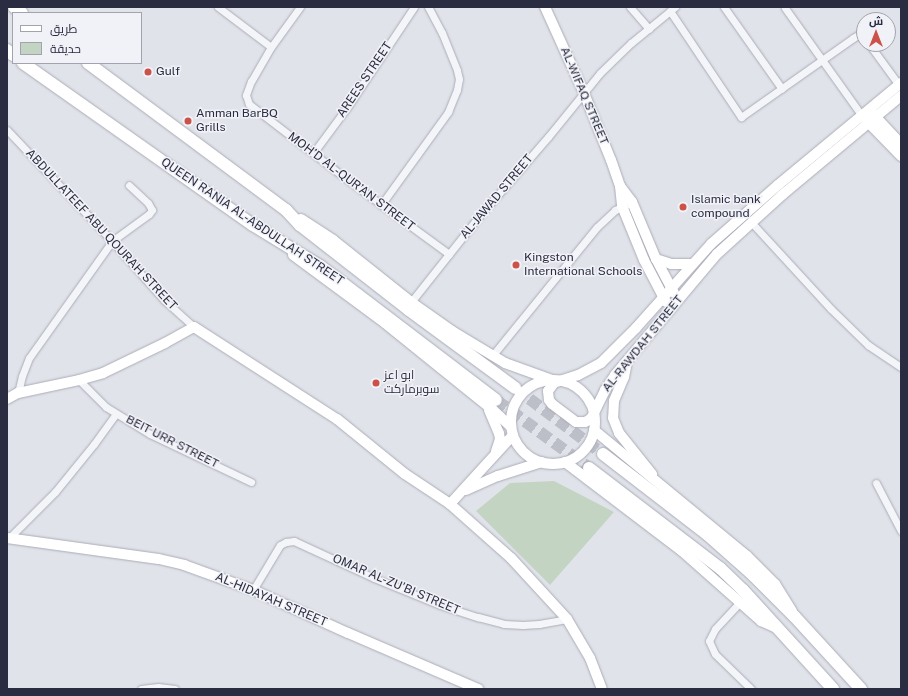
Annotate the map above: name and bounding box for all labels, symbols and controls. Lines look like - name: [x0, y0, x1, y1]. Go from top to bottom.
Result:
- legend: [12, 12, 142, 64]
- north arrow: [856, 12, 896, 52]
- text: ش: [869, 15, 883, 27]
- text: طريق: [50, 22, 77, 36]
- street label: AREES STREET: [334, 40, 396, 120]
- text: حديقة: [50, 42, 81, 56]
- street label: AL-WIFAQ STREET: [557, 45, 611, 147]
- place label: Gulf: [156, 65, 180, 79]
- marker: Gulf: [143, 67, 153, 77]
- place label: Amman BarBQ Grills: [196, 107, 278, 135]
- marker: Amman BarBQ Grills: [183, 116, 193, 126]
- street label: MOH’D AL-QUR’AN STREET: [285, 130, 417, 234]
- street label: ABDULLATEEF ABU QOURAH STREET: [22, 146, 180, 314]
- street label: AL-JAWAD STREET: [458, 152, 536, 242]
- street label: QUEEN RANIA AL-ABDULLAH STREET: [158, 155, 346, 289]
- place label: Islamic bank compound: [691, 193, 761, 221]
- marker: Islamic bank compound: [678, 202, 688, 212]
- place label: Kingston International Schools: [524, 251, 642, 279]
- marker: Kingston International Schools: [511, 260, 521, 270]
- street label: AL-RAWDAH STREET: [600, 293, 686, 395]
- place label: ابو اعز سوبرماركت: [384, 369, 439, 397]
- marker: ابو اعز سوبرماركت: [371, 378, 381, 388]
- street label: BEIT URR STREET: [123, 412, 221, 472]
- street label: OMAR AL-ZU'BI STREET: [330, 552, 462, 618]
- street label: AL-HIDAYAH STREET: [213, 570, 329, 630]

